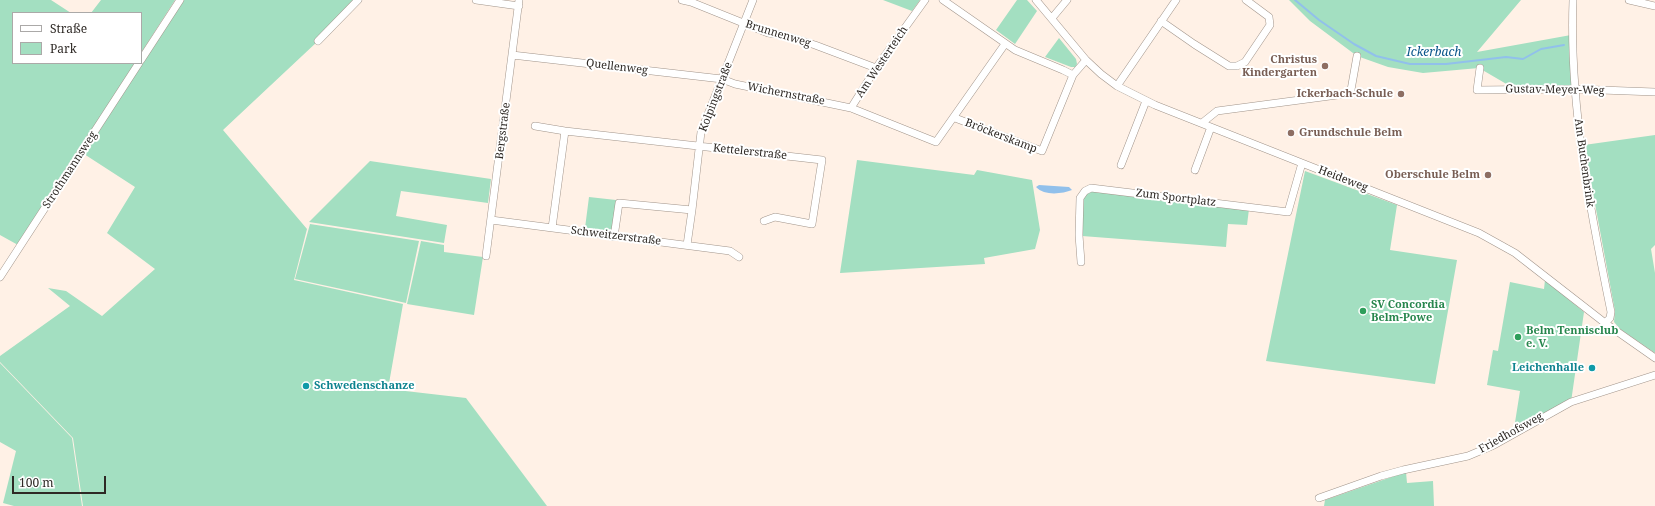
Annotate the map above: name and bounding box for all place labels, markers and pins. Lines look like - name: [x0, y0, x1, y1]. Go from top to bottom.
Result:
- place label: Christus Kindergarten: [1242, 53, 1317, 79]
- marker: Christus Kindergarten: [1320, 61, 1330, 71]
- place label: Ickerbach-Schule: [1297, 87, 1393, 101]
- marker: Ickerbach-Schule: [1396, 89, 1406, 99]
- place label: Grundschule Belm: [1299, 126, 1402, 140]
- marker: Grundschule Belm: [1286, 128, 1296, 138]
- place label: Oberschule Belm: [1385, 168, 1480, 182]
- marker: Oberschule Belm: [1483, 170, 1493, 180]
- place label: SV Concordia Belm-Powe: [1371, 298, 1445, 324]
- marker: SV Concordia Belm-Powe: [1358, 306, 1368, 316]
- place label: Belm Tennisclub e. V.: [1526, 324, 1618, 350]
- marker: Belm Tennisclub e. V.: [1513, 332, 1523, 342]
- place label: Leichenhalle: [1512, 361, 1584, 375]
- marker: Leichenhalle: [1587, 363, 1597, 373]
- place label: Schwedenschanze: [314, 379, 414, 393]
- marker: Schwedenschanze: [301, 381, 311, 391]

